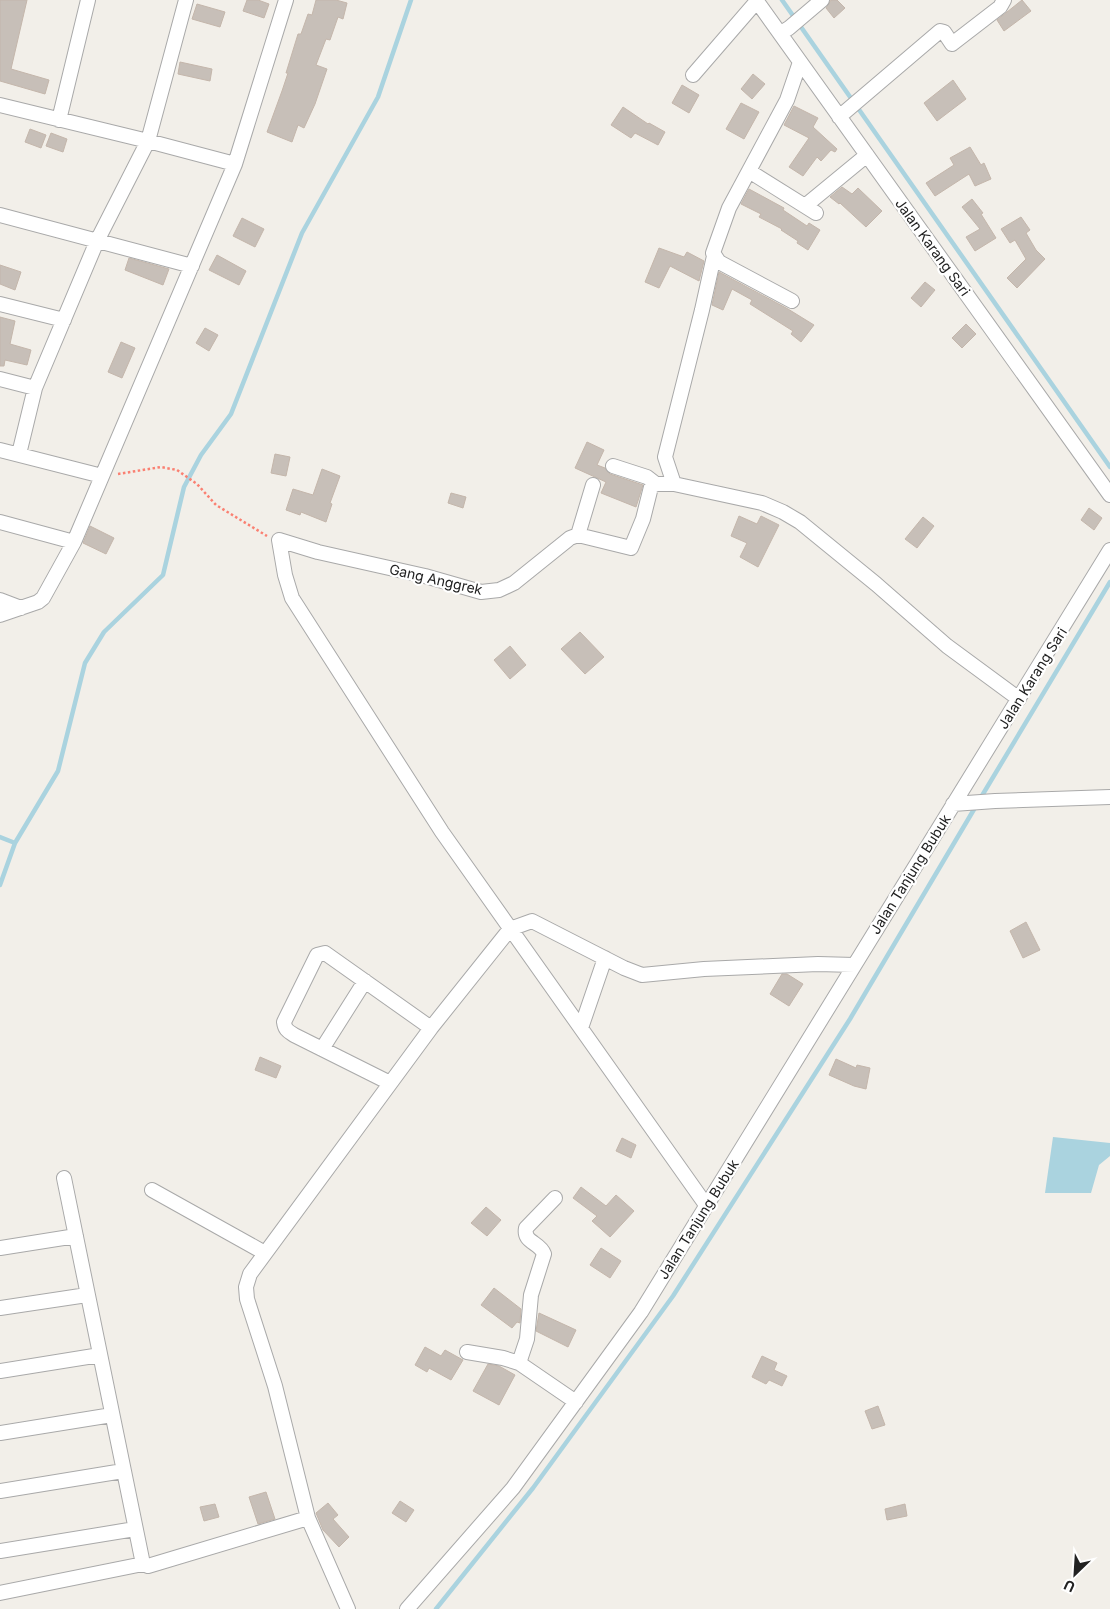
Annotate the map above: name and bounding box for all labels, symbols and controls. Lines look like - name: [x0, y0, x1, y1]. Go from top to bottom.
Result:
- street label: Jalan Karang Sari: [892, 195, 974, 299]
- street label: Gang Anggrek: [388, 560, 485, 598]
- street label: Jalan Karang Sari: [994, 624, 1070, 732]
- street label: Jalan Tanjung Bubuk: [866, 811, 954, 937]
- street label: Jalan Tanjung Bubuk: [654, 1156, 742, 1282]
- north arrow: [1050, 1549, 1100, 1599]
- text: U: [1061, 1576, 1078, 1596]

